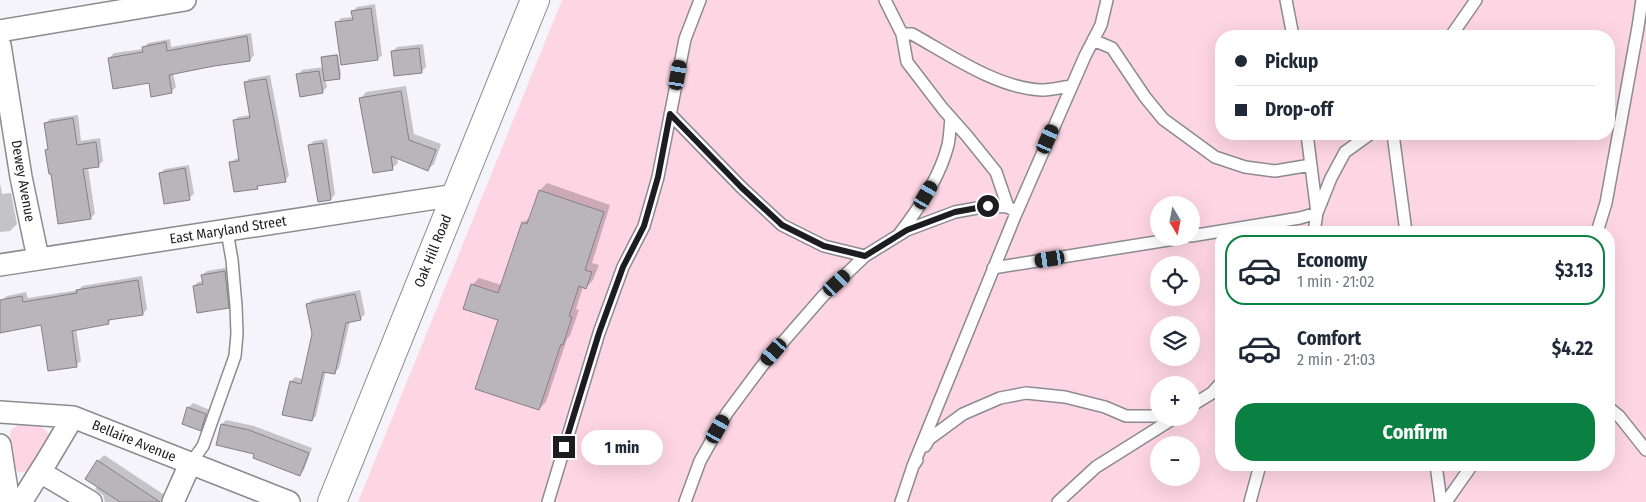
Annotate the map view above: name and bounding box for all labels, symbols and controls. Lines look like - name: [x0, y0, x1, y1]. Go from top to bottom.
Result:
- text: Pickup: [1265, 50, 1318, 73]
- car: [668, 59, 687, 91]
- text: Drop-off: [1265, 98, 1333, 121]
- car: [1035, 122, 1060, 156]
- street label: Dewey Avenue: [7, 139, 39, 223]
- car: [912, 178, 939, 212]
- route start: [977, 195, 999, 217]
- north arrow: [1150, 196, 1200, 246]
- map controls: [1150, 196, 1200, 486]
- street label: East Maryland Street: [168, 212, 288, 248]
- street label: Oak Hill Road: [411, 212, 455, 290]
- icon: car: [1237, 248, 1282, 293]
- car: [1034, 249, 1065, 269]
- text: Economy: [1297, 249, 1367, 272]
- button: locate: [1150, 256, 1200, 306]
- text: $3.13: [1555, 259, 1593, 282]
- car: [820, 267, 853, 299]
- text: 1 min · 21:02: [1297, 272, 1374, 291]
- button: layers: [1150, 316, 1200, 366]
- icon: car: [1237, 326, 1282, 371]
- text: Comfort: [1297, 327, 1361, 350]
- car: [758, 336, 789, 368]
- text: $4.22: [1552, 337, 1593, 360]
- text: 2 min · 21:03: [1297, 350, 1375, 369]
- button: +: [1150, 376, 1200, 426]
- button: Confirm: [1235, 403, 1595, 461]
- car: [704, 412, 731, 446]
- street label: Bellaire Avenue: [90, 416, 179, 466]
- callout: 1 min: [582, 430, 664, 464]
- route end: [553, 436, 575, 458]
- button: −: [1150, 436, 1200, 486]
- text: 1 min: [605, 438, 639, 457]

